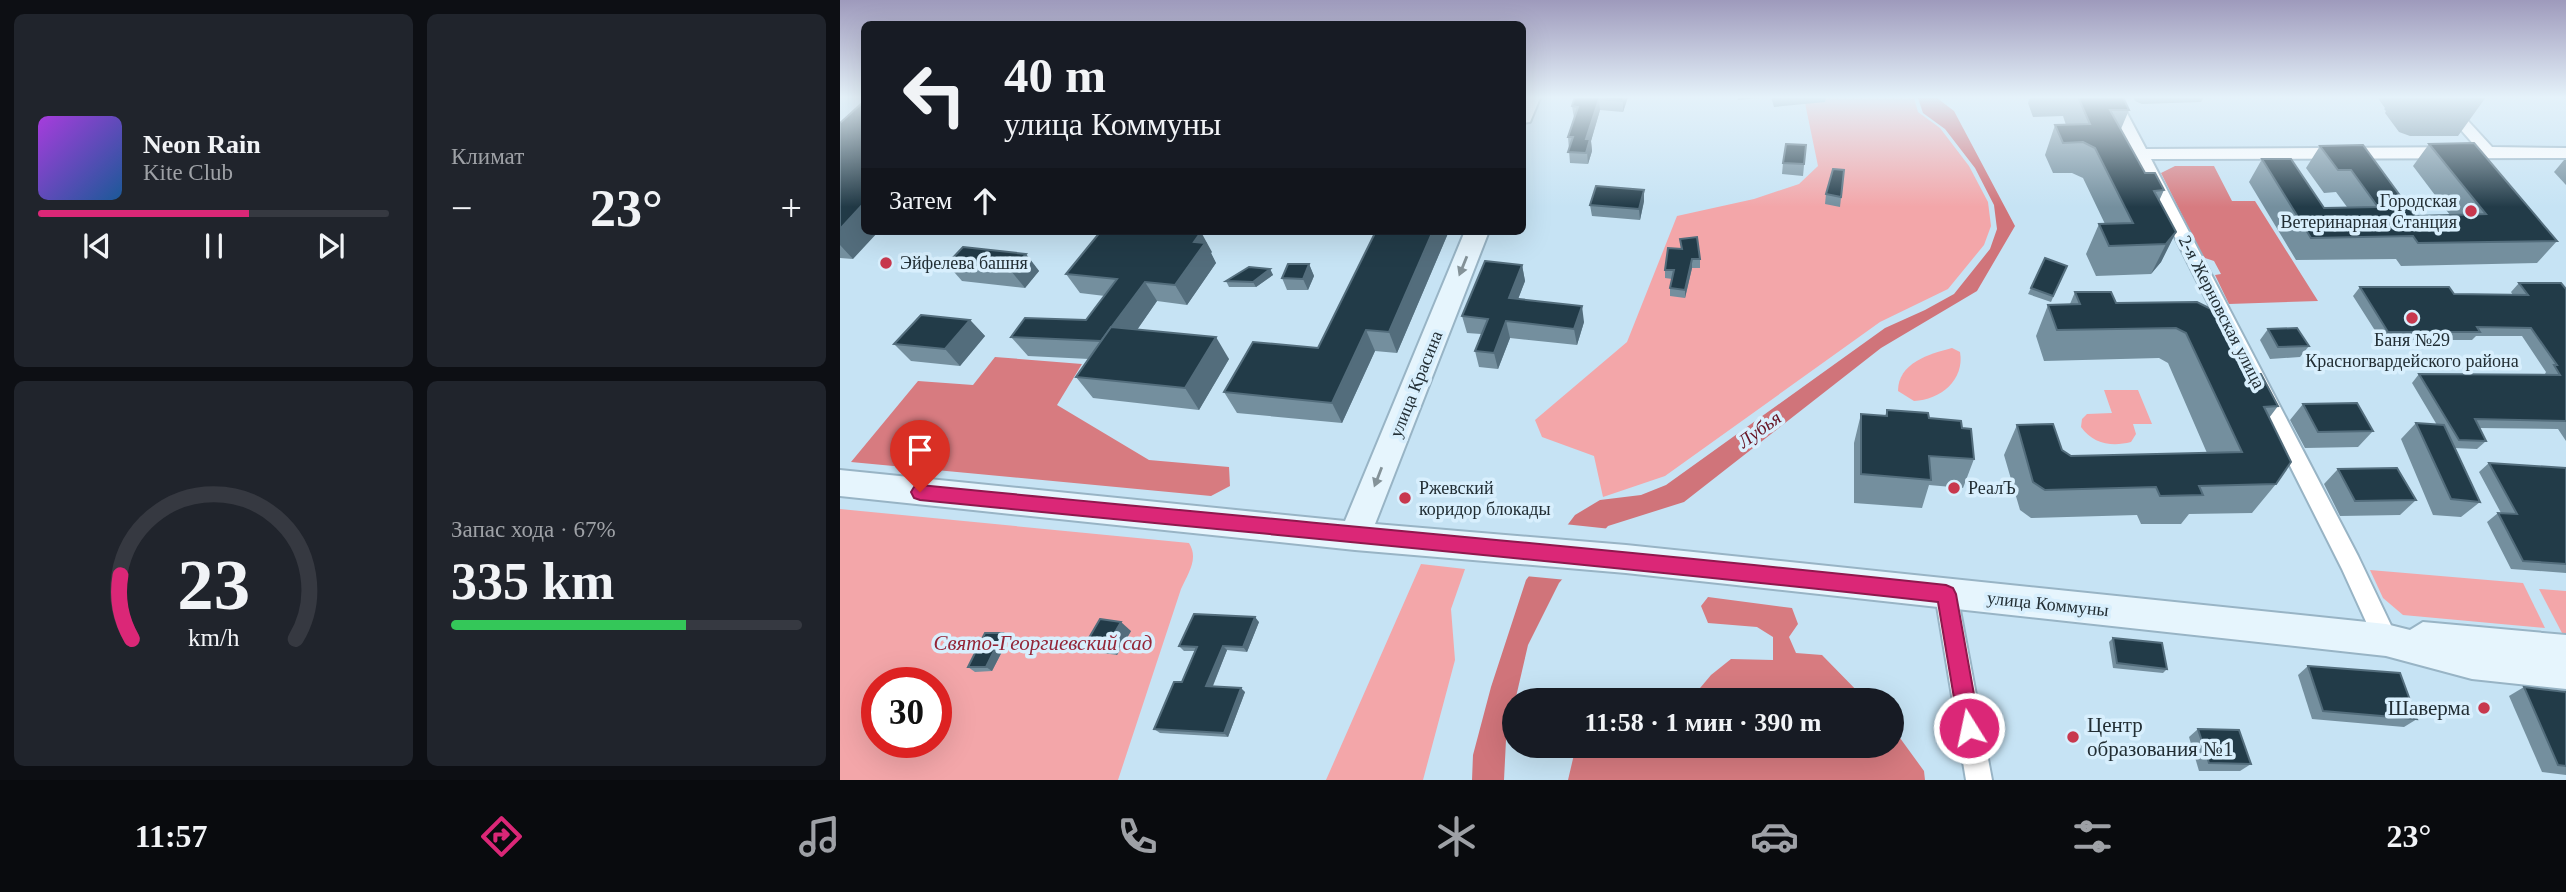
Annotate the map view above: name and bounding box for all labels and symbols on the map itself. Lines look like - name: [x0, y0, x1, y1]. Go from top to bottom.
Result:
- place label: Городская Ветеринарная Станция: [2280, 191, 2457, 232]
- marker: Городская Ветеринарная Станция: [2463, 203, 2479, 219]
- street label: 2-я Жерновская улица: [2175, 232, 2269, 392]
- place label: Эйфелева башня: [900, 253, 1028, 273]
- marker: Эйфелева башня: [878, 255, 894, 271]
- one-way arrow: [1457, 255, 1468, 276]
- marker: Баня №29 Красногвардейского района: [2404, 310, 2420, 326]
- street label: улица Красина: [1386, 328, 1446, 440]
- place label: Баня №29 Красногвардейского района: [2305, 330, 2519, 371]
- water label: Лубья: [1733, 407, 1785, 453]
- pin: [890, 420, 950, 492]
- one-way arrow: [1373, 467, 1384, 488]
- place label: Ржевский коридор блокады: [1419, 478, 1551, 519]
- place label: РеалЪ: [1968, 478, 2016, 498]
- marker: РеалЪ: [1946, 480, 1962, 496]
- marker: Ржевский коридор блокады: [1397, 490, 1413, 506]
- street label: улица Коммуны: [1986, 588, 2110, 620]
- park label: Свято-Георгиевский сад: [934, 631, 1152, 655]
- speed limit sign: 30: [861, 667, 952, 758]
- position arrow: [1932, 691, 2006, 765]
- place label: Шаверма: [2388, 696, 2471, 720]
- marker: Шаверма: [2476, 700, 2492, 716]
- place label: Центр образования №1: [2087, 713, 2234, 761]
- marker: Центр образования №1: [2065, 729, 2081, 745]

